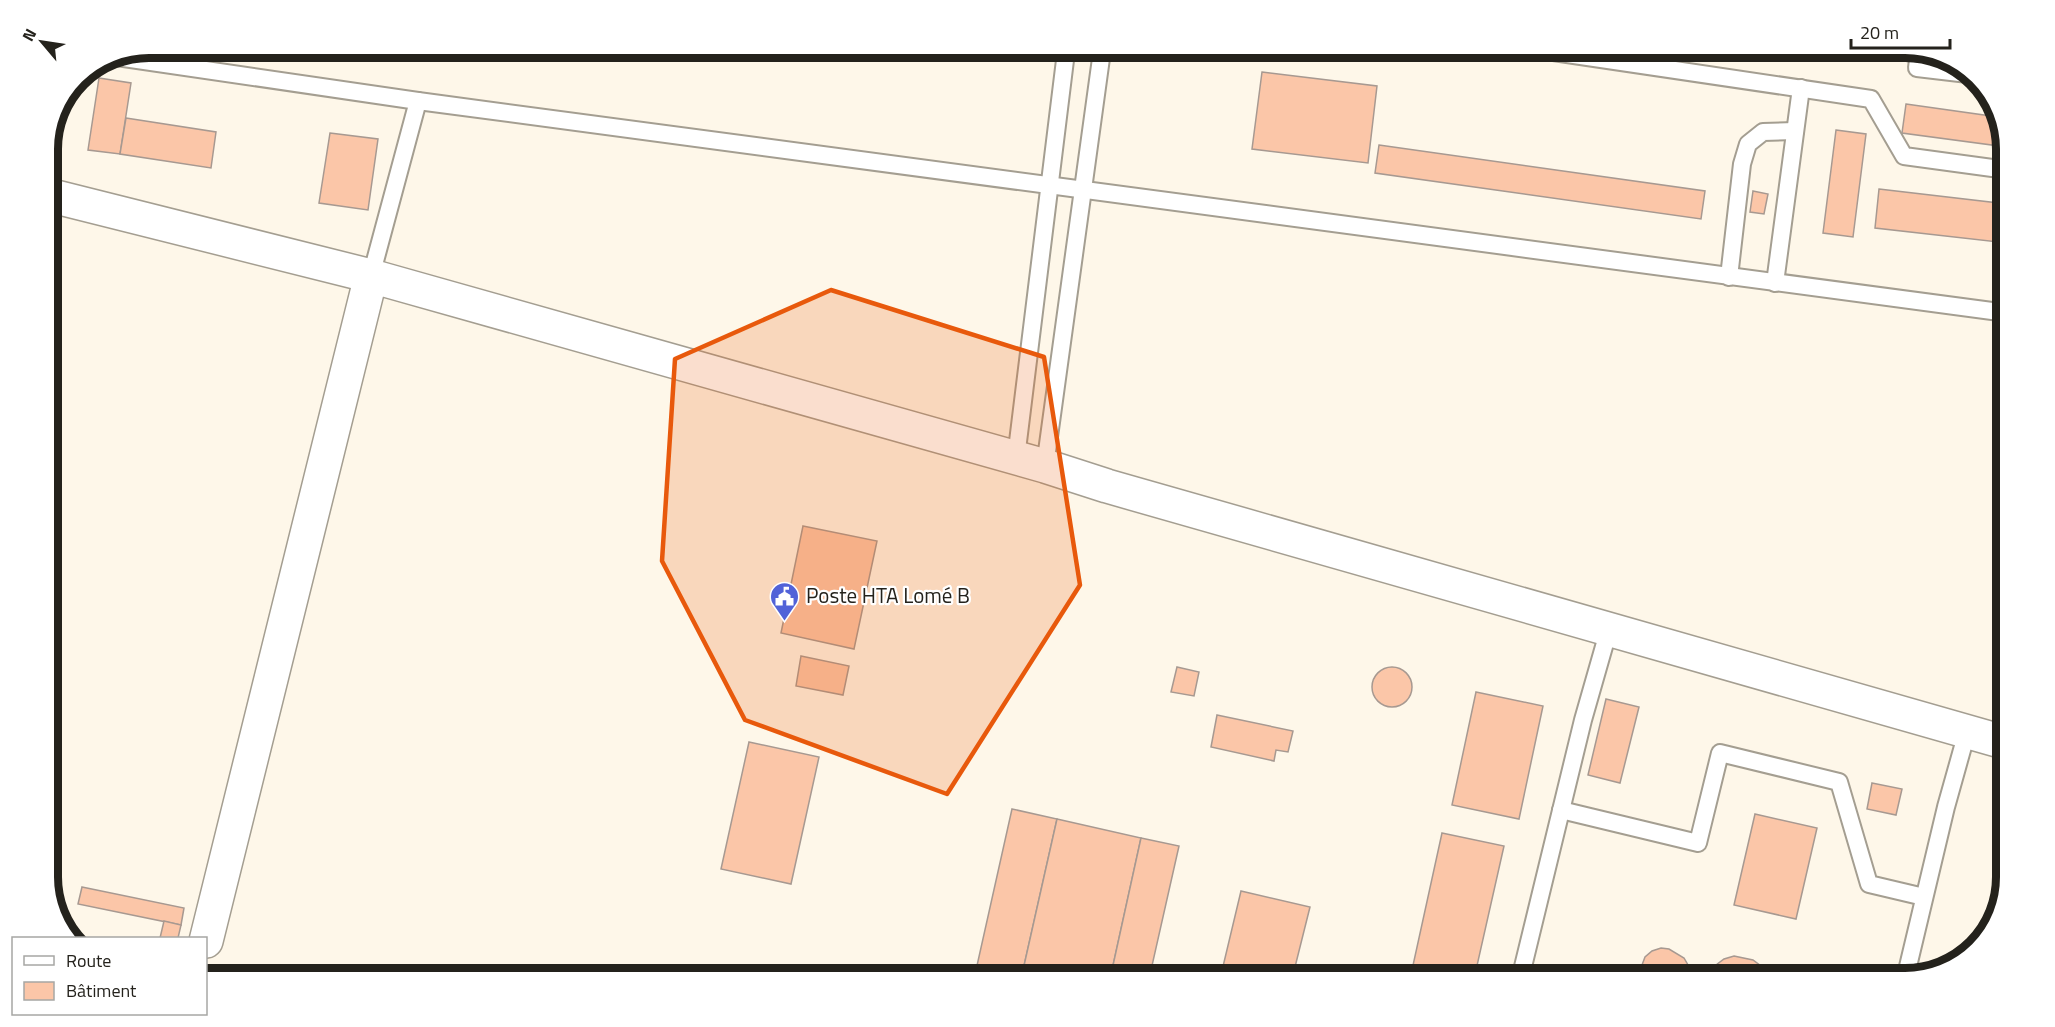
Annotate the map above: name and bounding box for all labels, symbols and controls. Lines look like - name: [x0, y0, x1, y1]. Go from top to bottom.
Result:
- north arrow: [12, 12, 72, 72]
- scale bar: [1851, 12, 1950, 50]
- text: 20 m: [1860, 19, 1899, 46]
- text: N: [16, 24, 42, 45]
- place label: Poste HTA Lomé B: [806, 579, 970, 611]
- public building icon: Poste HTA Lomé B: [769, 580, 801, 622]
- legend: [12, 937, 207, 1015]
- text: Route: [66, 947, 111, 974]
- text: Bâtiment: [66, 977, 137, 1004]

